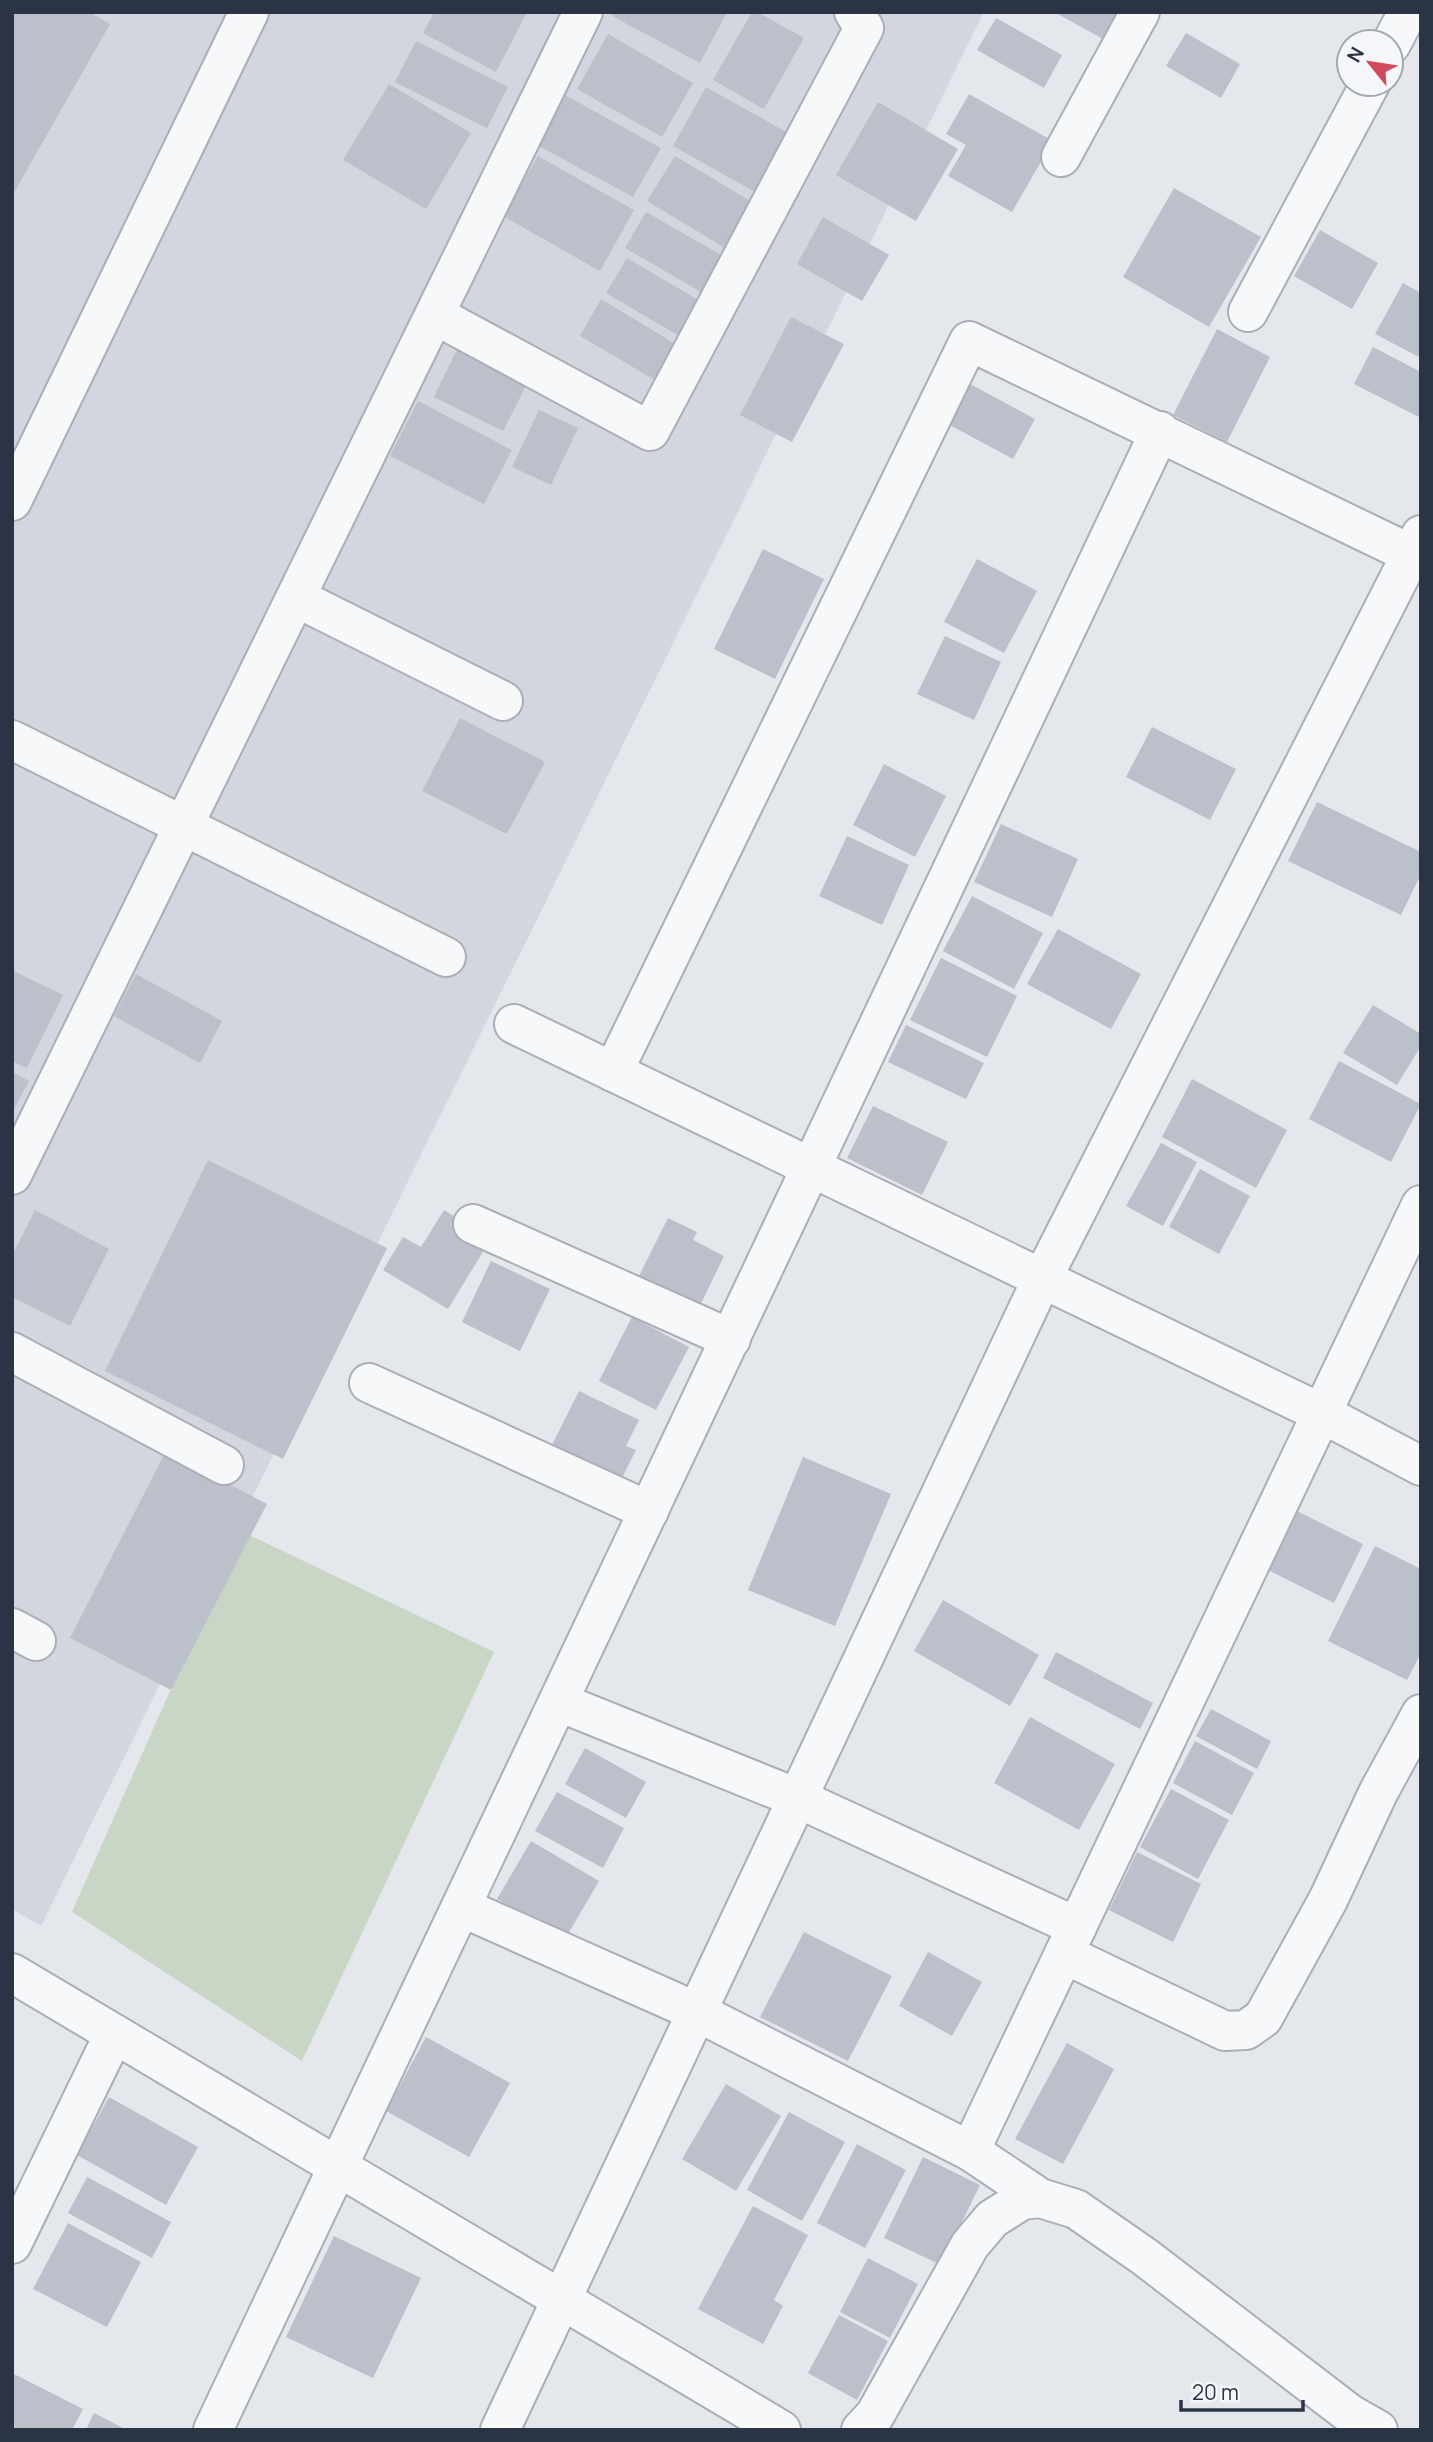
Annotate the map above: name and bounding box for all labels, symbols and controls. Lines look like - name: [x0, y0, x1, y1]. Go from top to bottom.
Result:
- north arrow: [1335, 28, 1405, 98]
- text: N: [1341, 42, 1370, 67]
- scale bar: [1181, 2368, 1304, 2412]
- text: 20 m: [1192, 2378, 1239, 2406]

